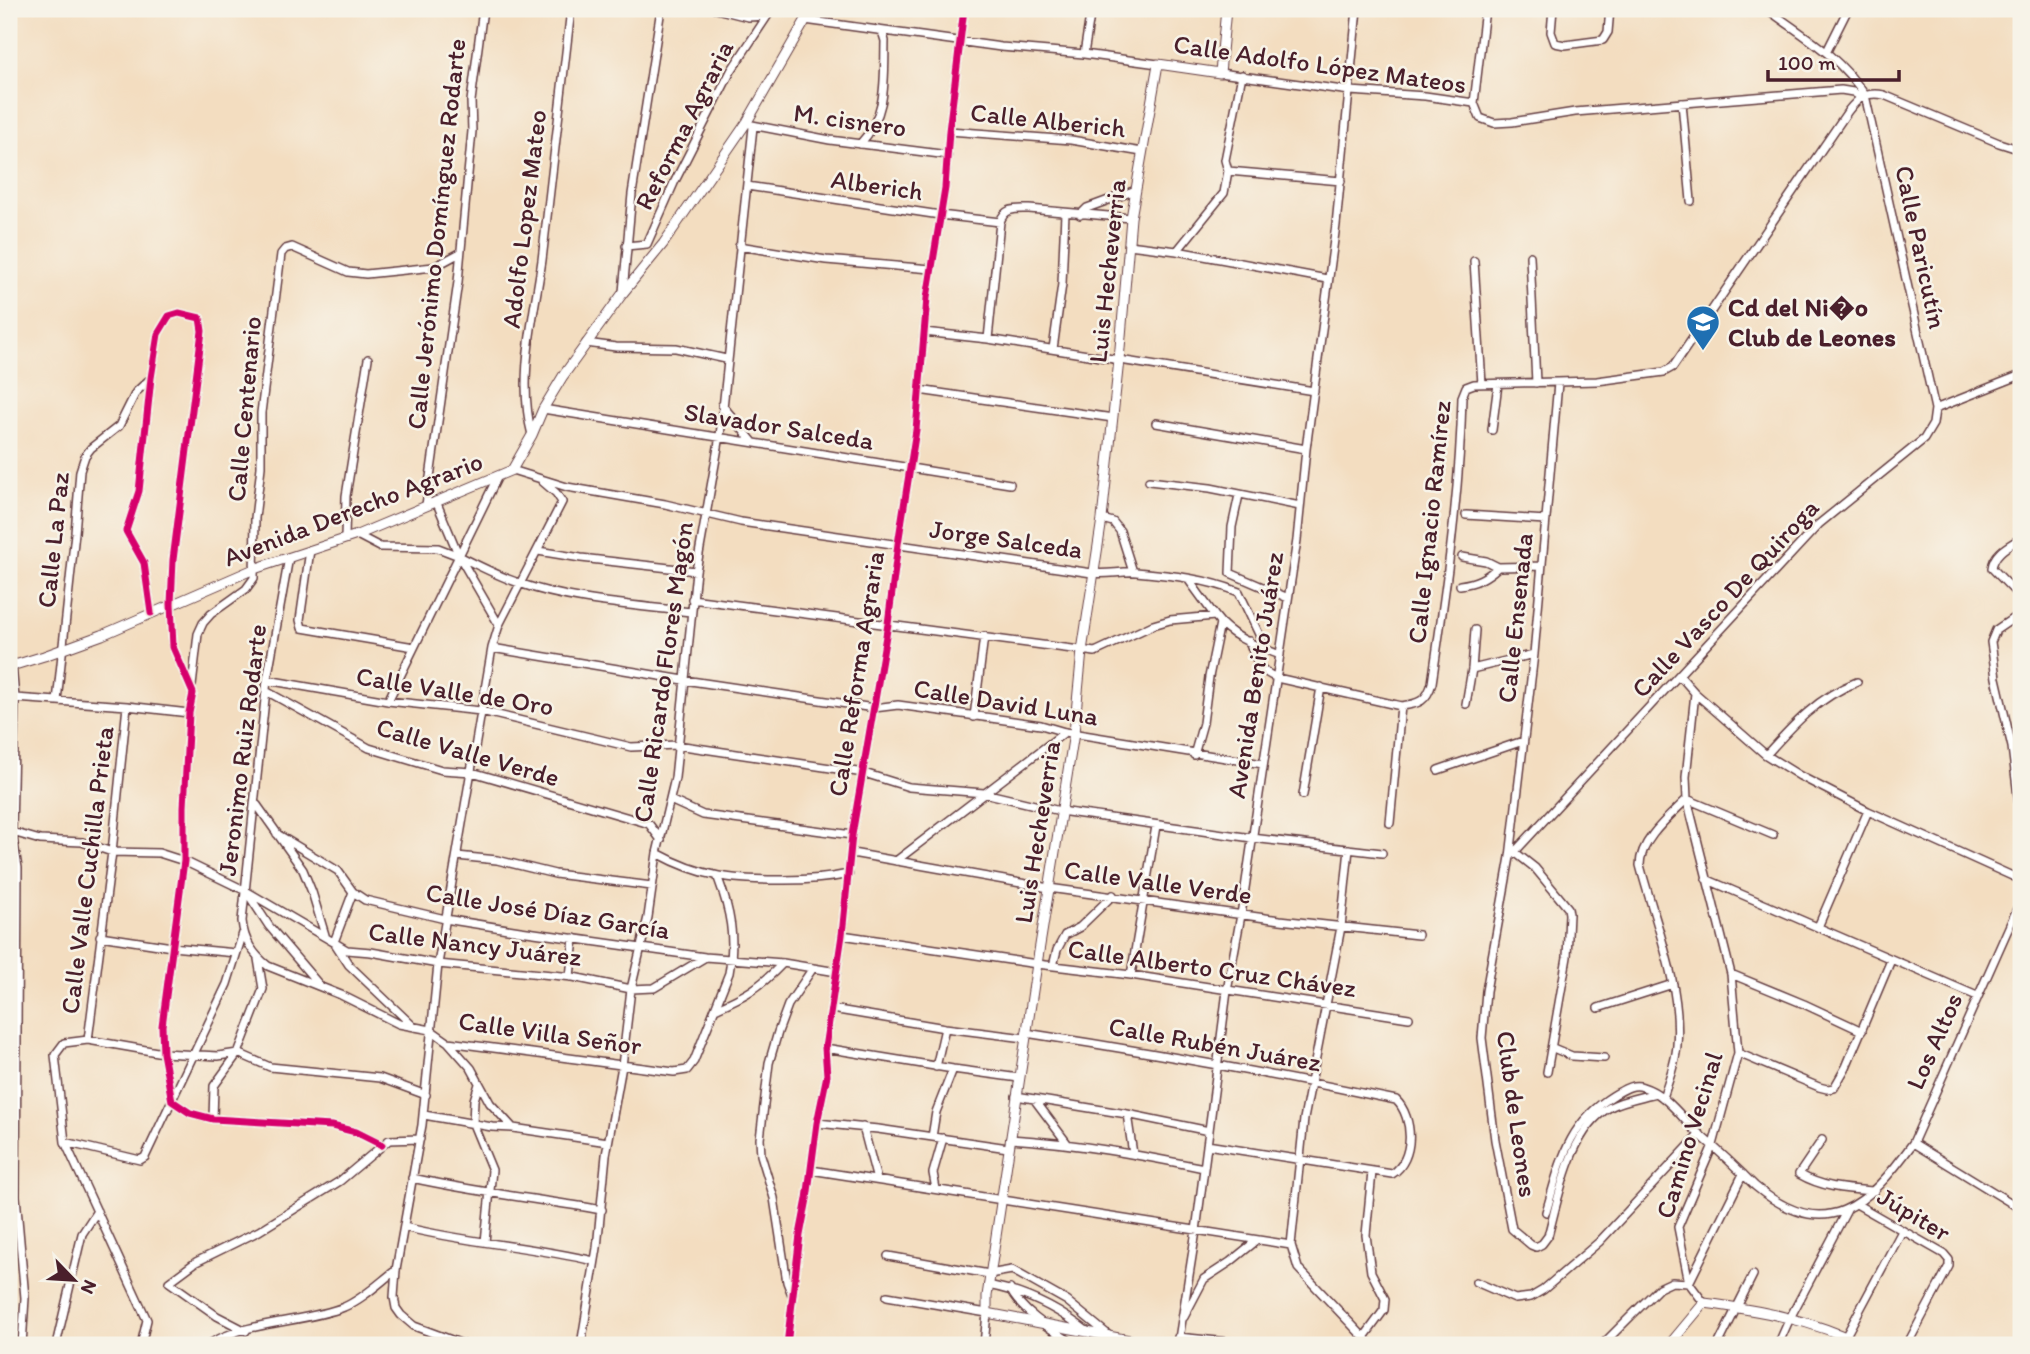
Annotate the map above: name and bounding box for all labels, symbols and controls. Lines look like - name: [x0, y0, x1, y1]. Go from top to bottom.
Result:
- street label: Calle Adolfo López Mateos: [1171, 28, 1469, 100]
- street label: Reforma Agraria: [628, 34, 741, 215]
- street label: Calle Jerónimo Domínguez Rodarte: [400, 37, 472, 431]
- scale bar: [1768, 38, 1899, 82]
- text: 100 m: [1778, 50, 1836, 75]
- street label: M. cisnero: [791, 96, 909, 144]
- street label: Calle Alberich: [969, 96, 1127, 144]
- street label: Adolfo Lopez Mateo: [495, 108, 553, 330]
- street label: Calle Paricutín: [1888, 162, 1954, 332]
- street label: Alberich: [829, 163, 925, 207]
- street label: Luis Hecheverria: [1081, 177, 1133, 364]
- place label: Cd del Ni�o Club de Leones: [1728, 291, 1896, 353]
- school or university icon: Cd del Ni�o Club de Leones: [1684, 303, 1722, 352]
- street label: Calle Centenario: [220, 315, 268, 503]
- street label: Slavador Salceda: [682, 395, 877, 457]
- street label: Calle Ignacio Ramírez: [1400, 399, 1458, 645]
- street label: Avenida Derecho Agrario: [219, 445, 487, 573]
- street label: Calle La Paz: [30, 470, 76, 610]
- street label: Calle Vasco De Quiroga: [1624, 491, 1826, 704]
- street label: Jorge Salceda: [928, 512, 1085, 566]
- street label: Calle Ricardo Flores Magón: [626, 519, 700, 825]
- street label: Calle Ensenada: [1490, 531, 1540, 705]
- street label: Calle Reforma Agraria: [821, 549, 891, 799]
- street label: Avenida Benito Juárez: [1220, 549, 1290, 801]
- street label: Jeronimo Ruiz Rodarte: [211, 622, 273, 878]
- street label: Calle Valle de Oro: [354, 660, 556, 722]
- street label: Calle David Luna: [911, 672, 1101, 732]
- street label: Calle Valle Verde: [373, 711, 563, 793]
- street label: Calle Valle Cuchilla Prieta: [53, 724, 121, 1016]
- street label: Luis Hecheverria: [1007, 738, 1067, 926]
- street label: Calle Valle Verde: [1062, 853, 1254, 911]
- street label: Calle José Díaz García: [424, 876, 673, 946]
- street label: Calle Nancy Juárez: [367, 915, 583, 973]
- street label: Calle Alberto Cruz Chávez: [1066, 932, 1358, 1004]
- street label: Los Altos: [1899, 988, 1969, 1094]
- street label: Calle Villa Señor: [456, 1004, 644, 1062]
- street label: Calle Rubén Juárez: [1106, 1010, 1324, 1078]
- street label: Club de Leones: [1489, 1029, 1545, 1199]
- street label: Camino Vecinal: [1648, 1048, 1730, 1222]
- street label: Júpiter: [1872, 1180, 1957, 1249]
- north arrow: [38, 1246, 108, 1316]
- text: N: [76, 1276, 102, 1298]

